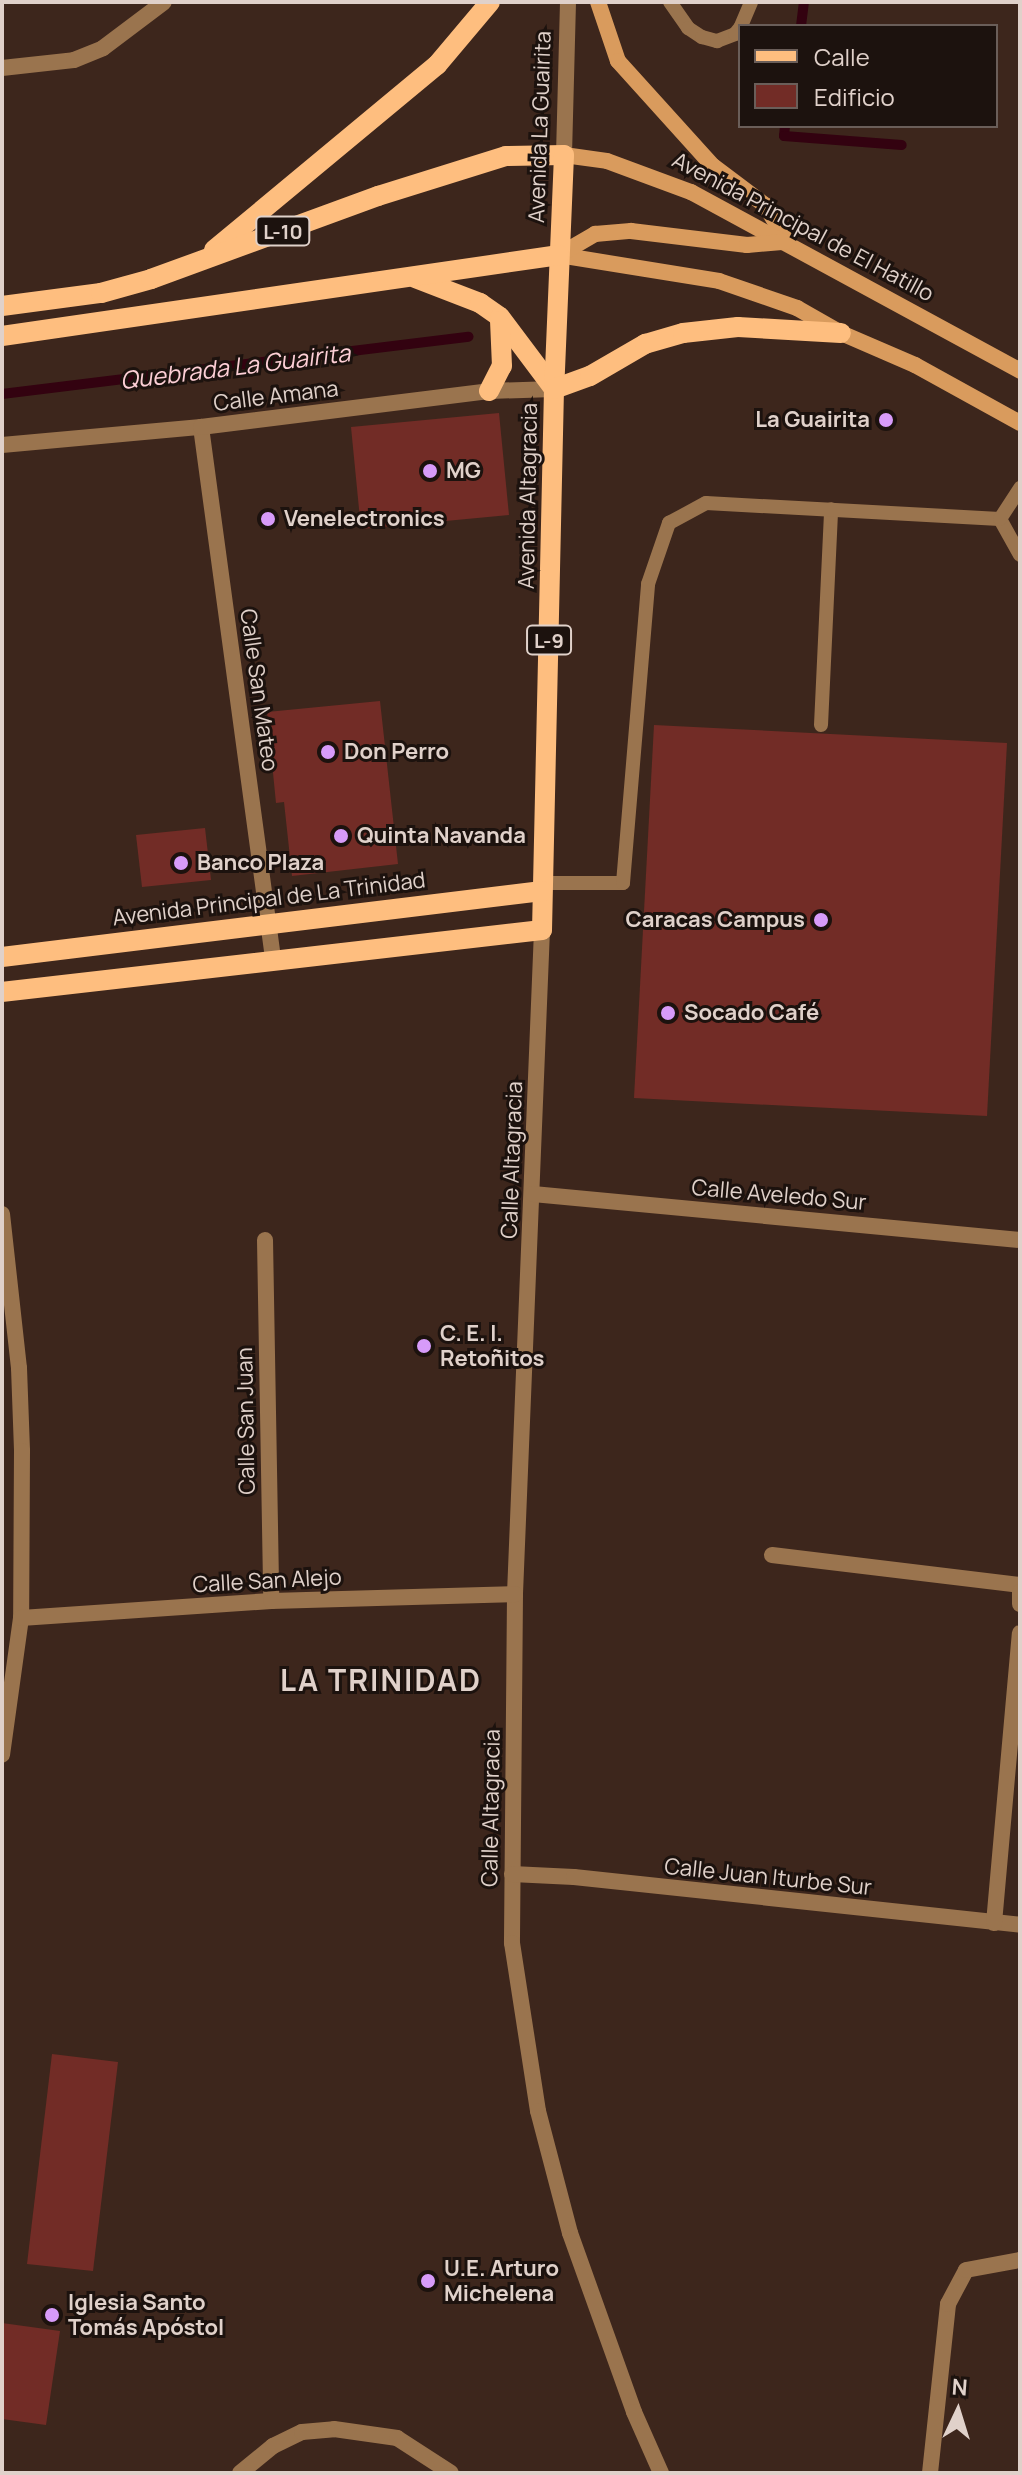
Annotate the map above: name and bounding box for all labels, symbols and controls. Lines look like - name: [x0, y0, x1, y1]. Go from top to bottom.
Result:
- legend: [738, 24, 998, 128]
- street label: Avenida La Guairita: [523, 31, 557, 223]
- text: Calle: [814, 40, 870, 73]
- text: Edificio: [814, 80, 895, 113]
- street label: Avenida Principal de El Hatillo: [668, 147, 938, 307]
- road number: L-10: [255, 215, 311, 247]
- water label: Quebrada La Guairita: [118, 338, 352, 394]
- street label: Calle Amana: [212, 375, 340, 417]
- street label: Avenida Altagracia: [513, 403, 543, 589]
- place label: La Guairita: [755, 407, 870, 433]
- marker: La Guairita: [877, 411, 895, 429]
- place label: MG: [446, 458, 481, 484]
- marker: MG: [421, 462, 439, 480]
- place label: Venelectronics: [284, 506, 445, 532]
- marker: Venelectronics: [259, 510, 277, 528]
- street label: Calle San Mateo: [235, 607, 283, 773]
- road number: L-9: [525, 624, 573, 656]
- place label: Don Perro: [344, 739, 449, 765]
- marker: Don Perro: [319, 743, 337, 761]
- place label: Quinta Navanda: [357, 823, 526, 849]
- marker: Quinta Navanda: [332, 827, 350, 845]
- place label: Banco Plaza: [197, 850, 324, 876]
- marker: Banco Plaza: [172, 854, 190, 872]
- street label: Avenida Principal de La Trinidad: [111, 867, 427, 931]
- place label: Caracas Campus: [626, 907, 805, 933]
- marker: Caracas Campus: [812, 911, 830, 929]
- place label: Socado Café: [684, 1000, 819, 1026]
- marker: Socado Café: [659, 1004, 677, 1022]
- street label: Calle Altagracia: [496, 1081, 528, 1239]
- street label: Calle Aveledo Sur: [691, 1174, 867, 1216]
- place label: C. E. I. Retoñitos: [440, 1320, 544, 1372]
- marker: C. E. I. Retoñitos: [415, 1337, 433, 1355]
- street label: Calle San Juan: [232, 1347, 260, 1495]
- street label: Calle San Alejo: [192, 1564, 342, 1598]
- district label: LA TRINIDAD: [280, 1662, 482, 1698]
- street label: Calle Altagracia: [476, 1729, 506, 1887]
- street label: Calle Juan Iturbe Sur: [663, 1853, 873, 1901]
- place label: U.E. Arturo Michelena: [444, 2255, 559, 2306]
- marker: U.E. Arturo Michelena: [419, 2272, 437, 2290]
- place label: Iglesia Santo Tomás Apóstol: [68, 2289, 224, 2340]
- marker: Iglesia Santo Tomás Apóstol: [43, 2306, 61, 2324]
- north arrow: [918, 2371, 998, 2451]
- text: N: [951, 2372, 969, 2403]

